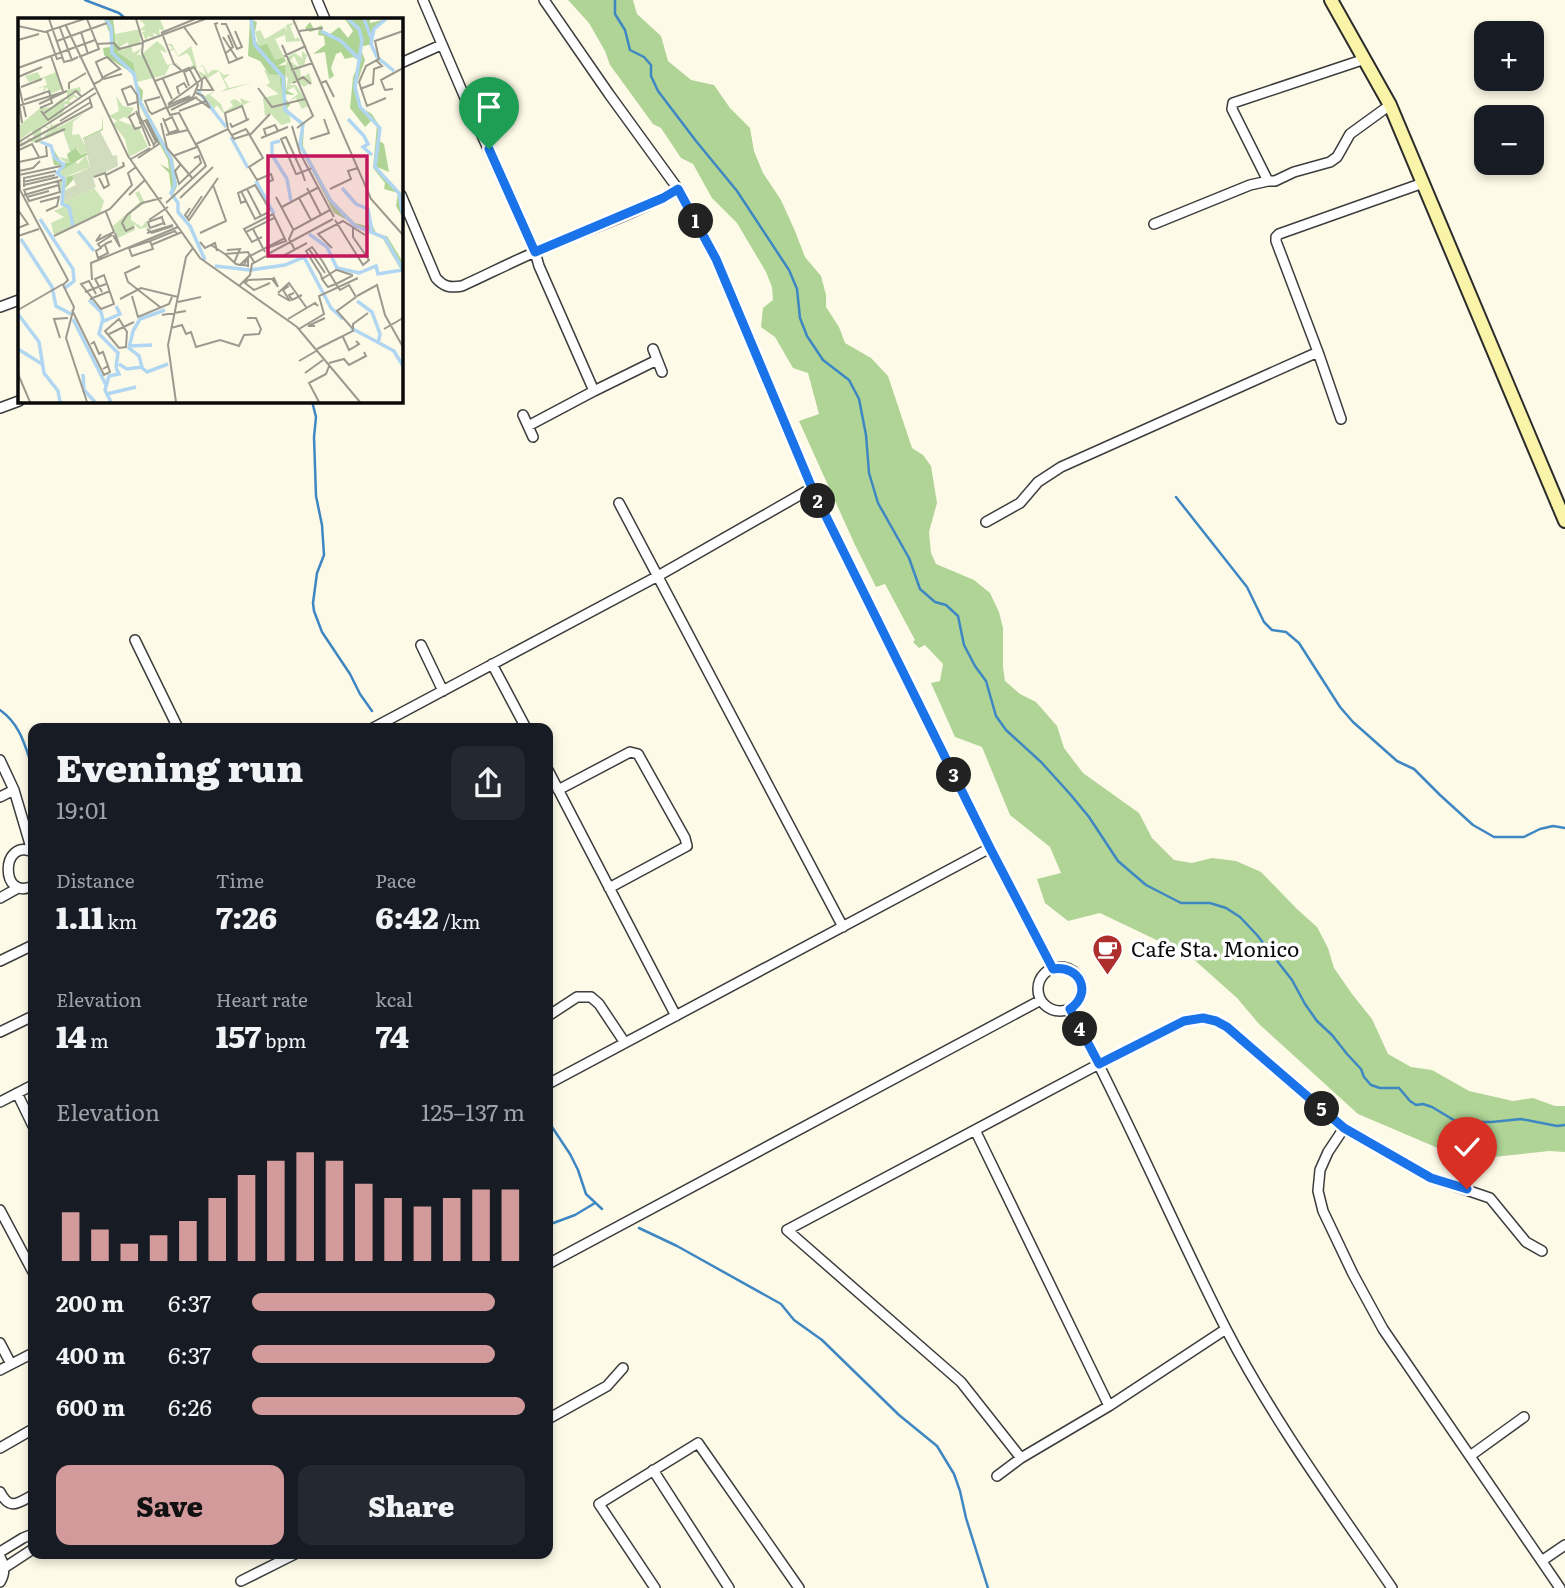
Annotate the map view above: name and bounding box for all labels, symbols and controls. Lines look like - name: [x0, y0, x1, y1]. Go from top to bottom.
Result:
- inset map: [18, 18, 402, 402]
- map controls: [1474, 21, 1544, 175]
- button: +: [1474, 21, 1544, 91]
- pin: [459, 77, 519, 149]
- icon: arrive: [470, 88, 508, 126]
- button: −: [1474, 105, 1544, 175]
- pin: 1: [678, 204, 714, 238]
- text: 1: [692, 206, 699, 234]
- pin: 2: [800, 484, 836, 518]
- text: 2: [812, 486, 823, 514]
- text: Evening run: [56, 737, 303, 794]
- button: share: [451, 746, 525, 820]
- pin: 3: [936, 758, 972, 792]
- text: 3: [948, 760, 959, 788]
- text: 19:01: [56, 792, 108, 826]
- text: Distance: [56, 866, 135, 894]
- text: Time: [216, 866, 264, 894]
- text: Pace: [375, 866, 416, 894]
- text: 1.11: [56, 894, 103, 938]
- text: 7:26: [216, 894, 277, 938]
- text: 6:42: [375, 894, 439, 938]
- text: km: [103, 907, 137, 935]
- text: /km: [439, 907, 481, 935]
- place label: Cafe Sta. Monico: [1131, 932, 1299, 963]
- cafe icon: Cafe Sta. Monico: [1091, 933, 1125, 977]
- text: Elevation: [56, 985, 142, 1013]
- text: Heart rate: [216, 985, 308, 1013]
- text: kcal: [375, 985, 413, 1013]
- pin: 4: [1062, 1012, 1098, 1046]
- text: 14: [56, 1013, 86, 1057]
- text: 157: [216, 1013, 261, 1057]
- text: 74: [375, 1013, 409, 1057]
- text: 4: [1074, 1014, 1085, 1042]
- text: m: [86, 1026, 109, 1054]
- text: bpm: [261, 1026, 306, 1054]
- pin: 5: [1304, 1092, 1340, 1126]
- text: Elevation: [56, 1094, 160, 1128]
- text: 125–137 m: [421, 1094, 525, 1128]
- text: 5: [1316, 1094, 1327, 1122]
- pin: [1437, 1117, 1497, 1189]
- icon: check: [1448, 1128, 1486, 1166]
- text: 200 m: [56, 1285, 124, 1319]
- text: 6:37: [168, 1285, 211, 1319]
- text: 400 m: [56, 1337, 126, 1371]
- text: 6:37: [168, 1337, 211, 1371]
- text: 600 m: [56, 1389, 125, 1423]
- text: 6:26: [168, 1389, 212, 1423]
- button: Save: [56, 1465, 284, 1545]
- button: Share: [298, 1465, 525, 1545]

